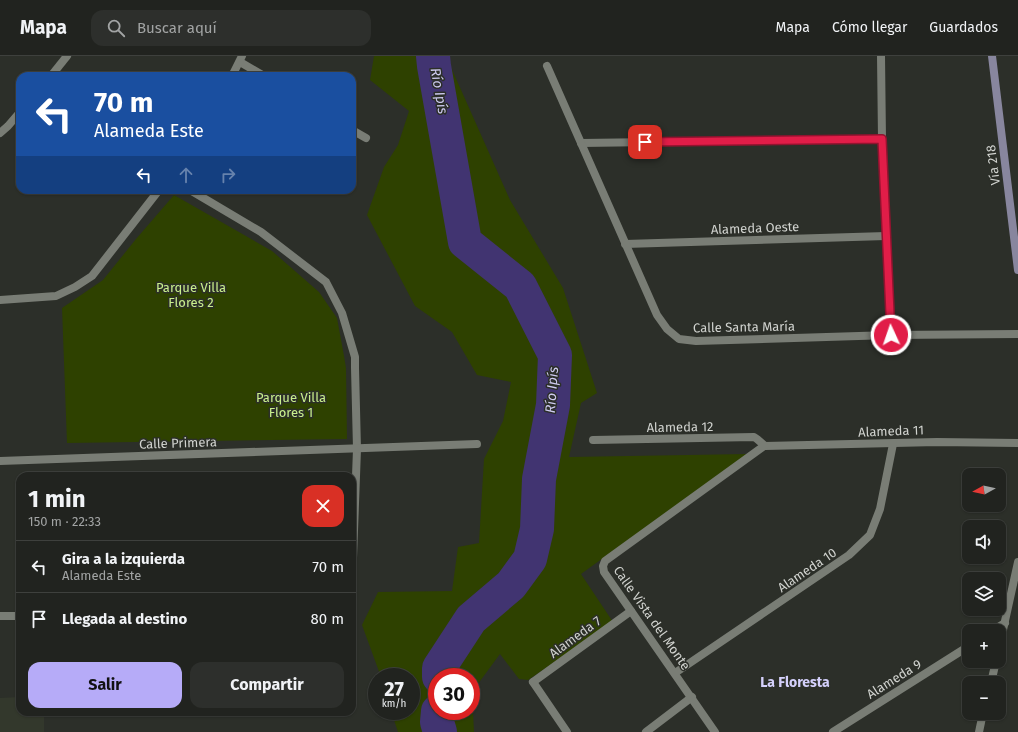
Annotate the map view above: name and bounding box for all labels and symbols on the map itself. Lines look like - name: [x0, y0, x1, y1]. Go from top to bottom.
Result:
- water label: Río Ipís: [427, 67, 452, 116]
- pin: [628, 125, 662, 159]
- street label: Vía 218: [983, 144, 1003, 186]
- street label: Alameda Oeste: [710, 219, 800, 237]
- park label: Parque Villa Flores 2: [156, 280, 226, 310]
- position arrow: [870, 314, 912, 356]
- street label: Calle Santa María: [693, 319, 795, 335]
- water label: Río Ipís: [542, 366, 562, 414]
- park label: Parque Villa Flores 1: [256, 390, 326, 420]
- street label: Alameda 12: [646, 419, 714, 435]
- street label: Alameda 11: [858, 422, 924, 440]
- street label: Calle Primera: [139, 434, 217, 452]
- north arrow: [962, 468, 1006, 512]
- street label: Alameda 10: [775, 545, 839, 595]
- street label: Calle Vista del Monte: [611, 563, 693, 673]
- street label: Alameda 7: [546, 613, 604, 661]
- street label: Alameda 9: [864, 656, 924, 702]
- speed limit sign: 30: [428, 668, 480, 720]
- district label: La Floresta: [760, 674, 830, 691]

